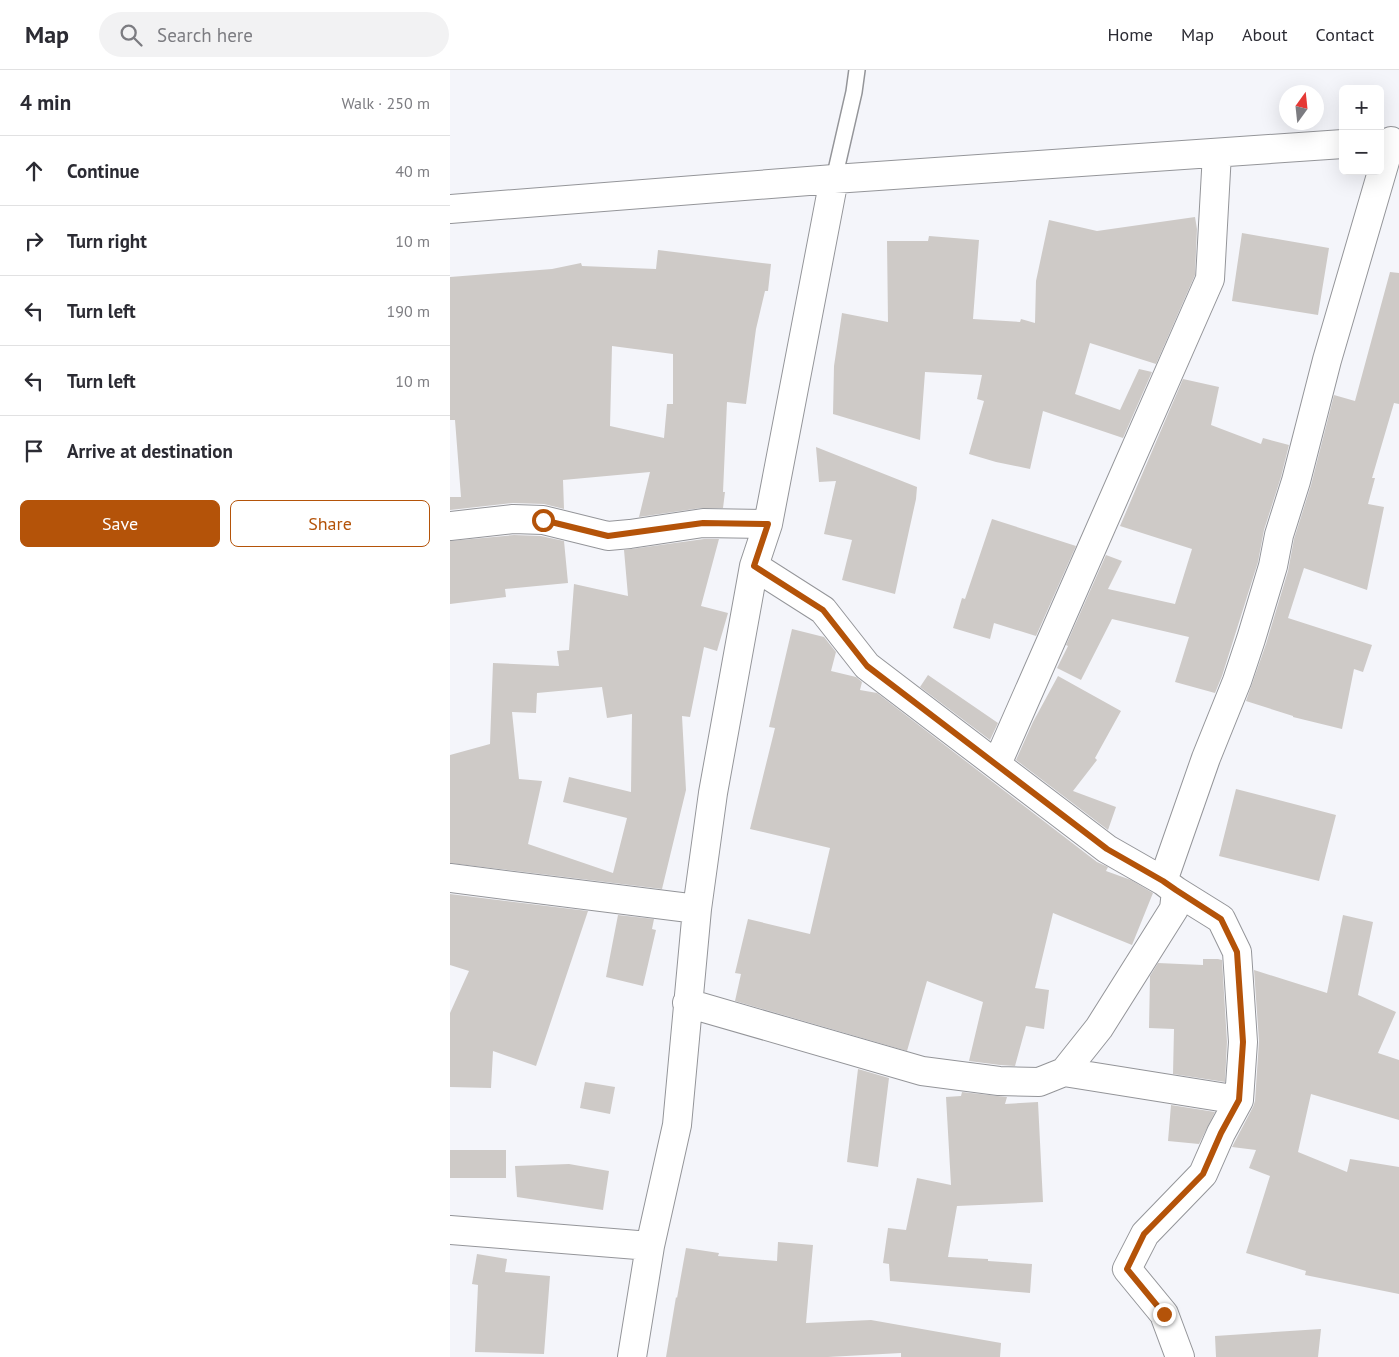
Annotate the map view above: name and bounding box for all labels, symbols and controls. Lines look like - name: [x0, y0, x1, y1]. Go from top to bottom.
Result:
- search box: [99, 12, 449, 57]
- text: Map: [25, 19, 69, 50]
- icon: search: [117, 21, 145, 49]
- text: Search here: [157, 23, 253, 47]
- text: Home: [1107, 23, 1153, 46]
- text: Map: [1181, 23, 1214, 46]
- text: About: [1242, 23, 1288, 46]
- text: Contact: [1316, 23, 1374, 46]
- north arrow: [1279, 85, 1324, 130]
- map controls: [1339, 85, 1384, 175]
- button: +: [1339, 85, 1384, 130]
- text: 4 min: [20, 89, 71, 116]
- text: Walk · 250 m: [341, 93, 430, 113]
- button: −: [1339, 130, 1384, 175]
- icon: ahead: [20, 157, 48, 185]
- text: Continue: [67, 159, 139, 183]
- text: 40 m: [395, 161, 430, 181]
- icon: right: [20, 227, 48, 255]
- text: Turn right: [67, 229, 147, 253]
- text: 10 m: [395, 231, 430, 251]
- icon: left: [20, 297, 48, 325]
- text: Turn left: [67, 299, 136, 323]
- text: 190 m: [387, 301, 430, 321]
- icon: left: [20, 367, 48, 395]
- text: Turn left: [67, 369, 136, 393]
- text: 10 m: [395, 371, 430, 391]
- icon: arrive: [20, 437, 48, 465]
- text: Arrive at destination: [67, 439, 233, 463]
- button: Save: [20, 500, 220, 547]
- button: Share: [230, 500, 430, 547]
- route start: [532, 509, 555, 532]
- route end: [1153, 1303, 1176, 1326]

